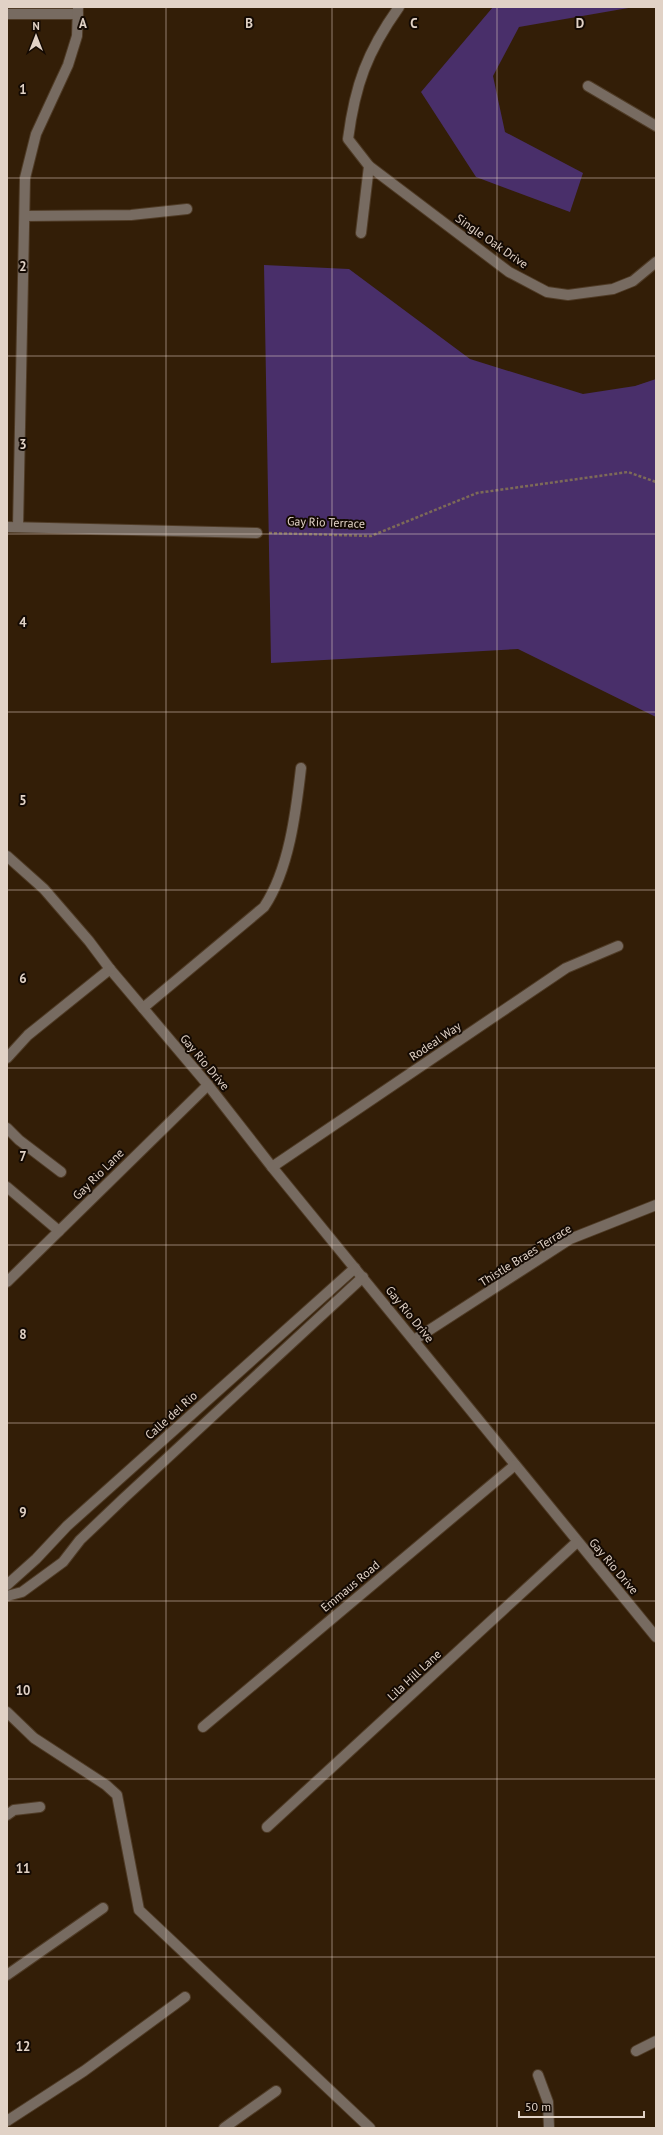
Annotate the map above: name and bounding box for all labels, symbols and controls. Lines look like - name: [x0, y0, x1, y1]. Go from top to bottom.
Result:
- text: A: [79, 15, 87, 32]
- text: B: [245, 15, 253, 32]
- text: C: [410, 15, 418, 32]
- text: D: [576, 15, 584, 32]
- north arrow: [16, 16, 56, 56]
- text: N: [32, 19, 40, 33]
- text: 1: [19, 81, 27, 98]
- street label: Single Oak Drive: [453, 210, 531, 272]
- text: 2: [19, 258, 27, 275]
- text: 3: [19, 436, 27, 453]
- street label: Gay Rio Terrace: [287, 513, 365, 531]
- text: 4: [19, 614, 27, 631]
- text: 5: [19, 792, 27, 809]
- text: 6: [19, 970, 27, 987]
- street label: Rodeal Way: [406, 1018, 464, 1064]
- street label: Gay Rio Drive: [177, 1031, 233, 1093]
- street label: Gay Rio Lane: [69, 1145, 127, 1203]
- text: 7: [19, 1148, 27, 1165]
- street label: Thistle Braes Terrace: [476, 1221, 574, 1289]
- street label: Gay Rio Drive: [383, 1283, 437, 1345]
- text: 8: [19, 1326, 27, 1343]
- street label: Calle del Rio: [142, 1388, 200, 1442]
- text: 9: [19, 1504, 27, 1521]
- street label: Gay Rio Drive: [586, 1535, 642, 1597]
- street label: Emmaus Road: [318, 1557, 382, 1615]
- street label: Lila Hill Lane: [384, 1646, 444, 1704]
- text: 10: [16, 1682, 30, 1699]
- text: 11: [16, 1860, 30, 1877]
- text: 12: [16, 2038, 30, 2055]
- scale bar: [519, 2093, 644, 2119]
- text: 50 m: [525, 2099, 551, 2114]

